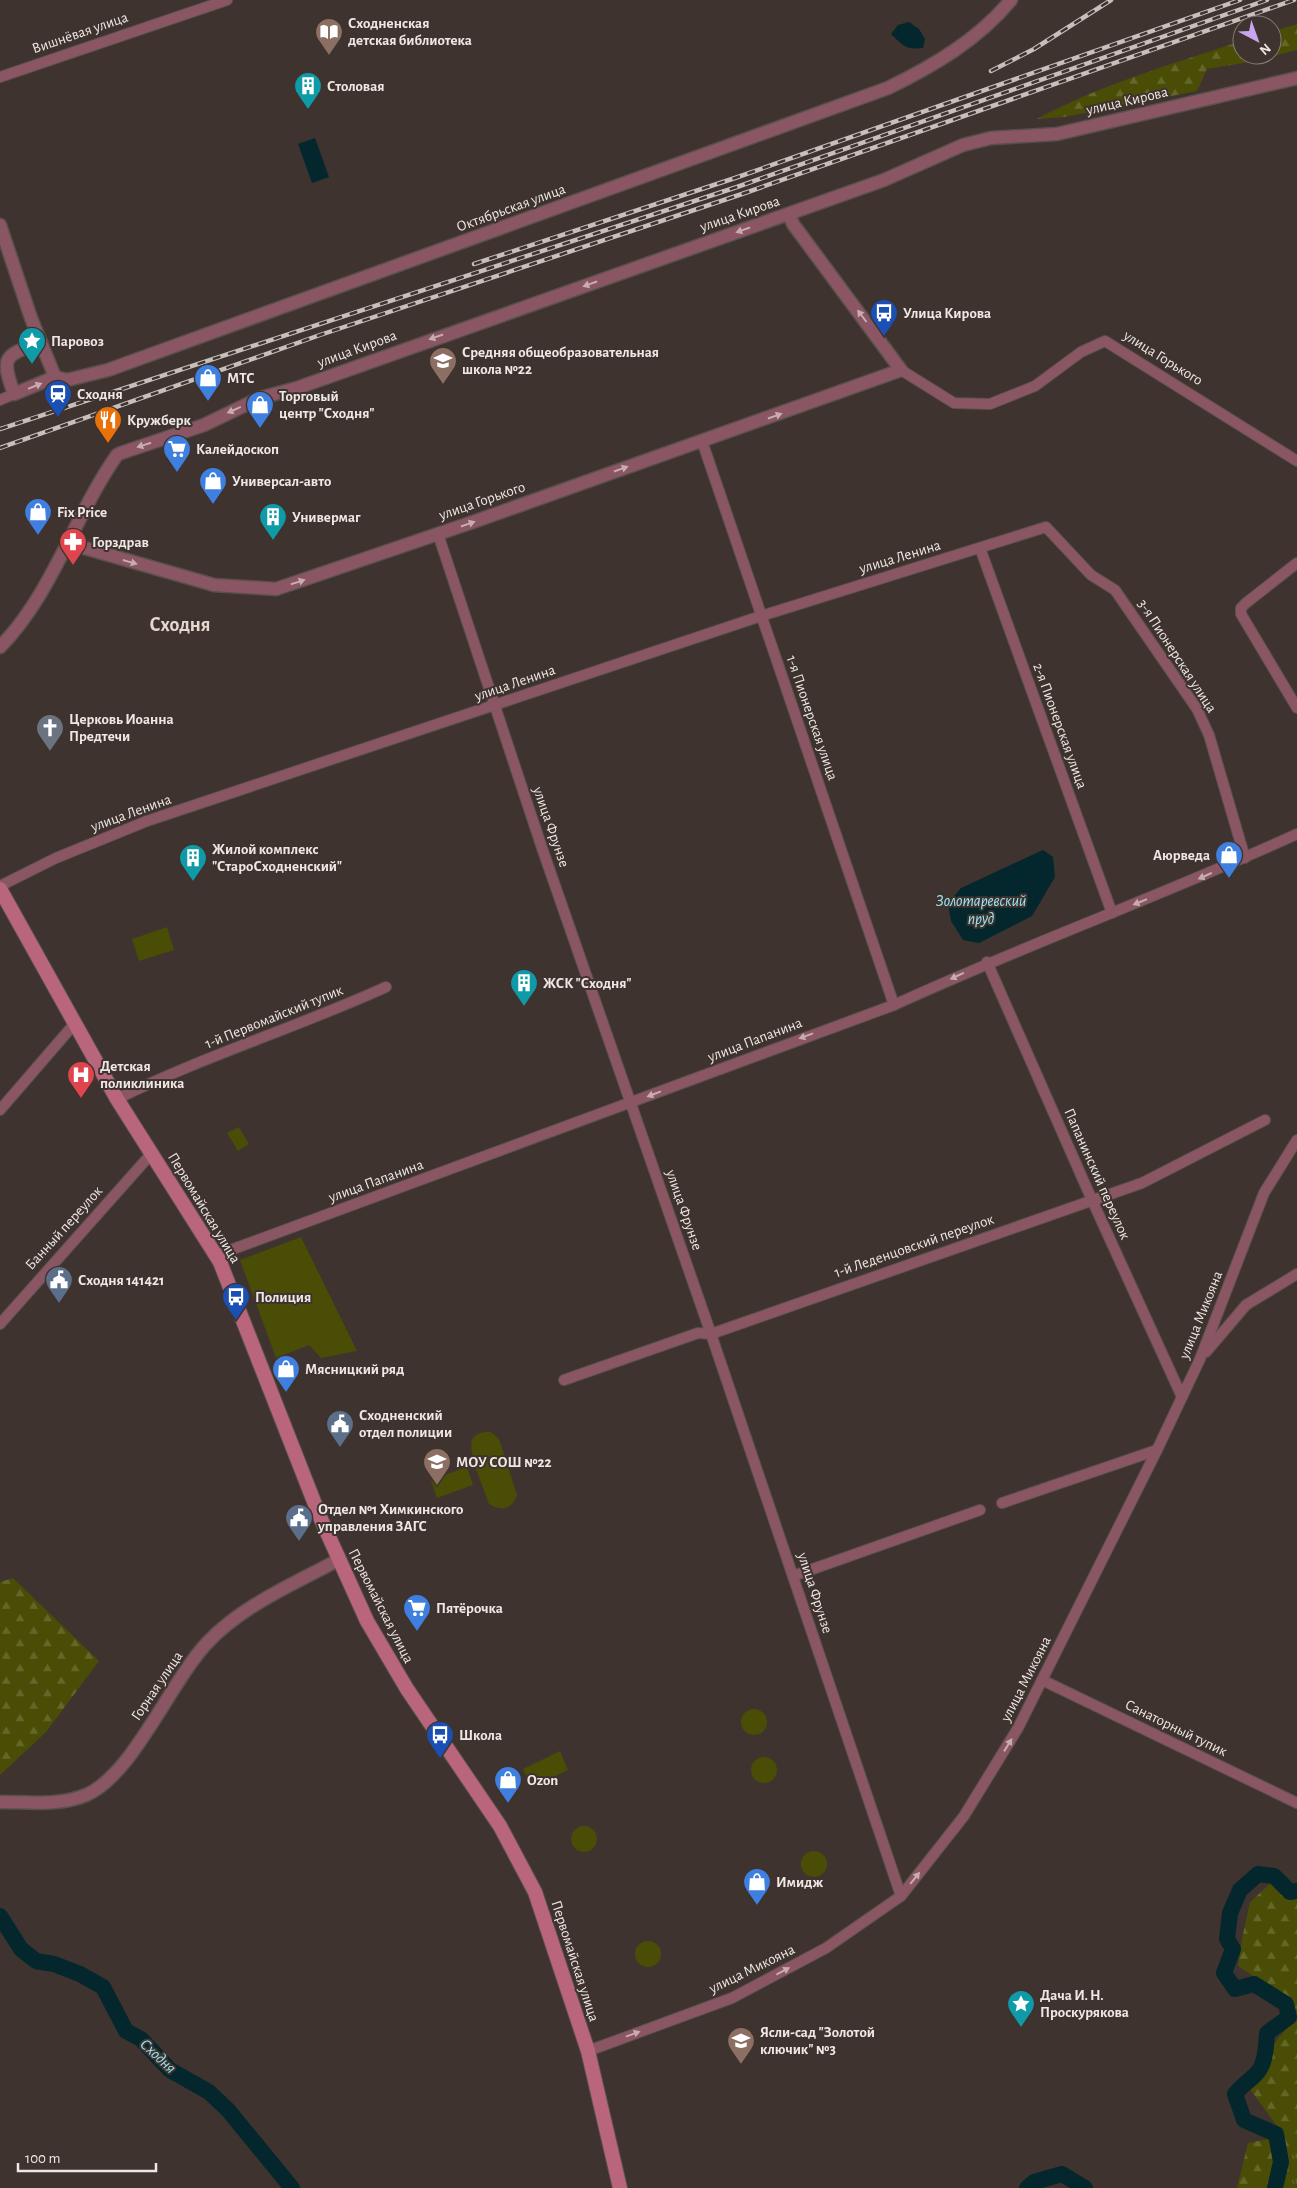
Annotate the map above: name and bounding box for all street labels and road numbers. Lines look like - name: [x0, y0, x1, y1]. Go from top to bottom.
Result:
- street label: Вишнёвая улица: [30, 10, 130, 56]
- street label: улица Кирова: [1084, 84, 1169, 118]
- street label: Октябрьская улица: [455, 181, 568, 235]
- street label: улица Кирова: [697, 193, 782, 235]
- street label: улица Горького: [1120, 327, 1205, 388]
- street label: улица Кирова: [314, 328, 399, 371]
- street label: улица Горького: [436, 479, 527, 523]
- street label: улица Ленина: [857, 537, 943, 577]
- street label: 3-я Пионерская улица: [1135, 597, 1219, 715]
- street label: 1-я Пионерская улица: [784, 654, 840, 782]
- street label: 2-я Пионерская улица: [1030, 661, 1090, 791]
- street label: улица Ленина: [472, 662, 557, 704]
- street label: улица Фрунзе: [530, 784, 572, 869]
- street label: улица Ленина: [88, 791, 173, 835]
- street label: 1-й Первомайский тупик: [203, 982, 345, 1052]
- street label: улица Папанина: [705, 1015, 804, 1065]
- street label: Папанинский переулок: [1061, 1106, 1133, 1242]
- street label: Первомайская улица: [165, 1150, 243, 1266]
- street label: улица Папанина: [326, 1157, 426, 1205]
- street label: улица Фрунзе: [663, 1167, 705, 1252]
- street label: Банный переулок: [23, 1183, 105, 1273]
- street label: 1-й Леденцовский переулок: [832, 1212, 996, 1280]
- street label: улица Микояна: [1176, 1269, 1225, 1362]
- street label: Первомайская улица: [346, 1546, 416, 1666]
- street label: улица Фрунзе: [795, 1550, 835, 1635]
- street label: улица Микояна: [998, 1634, 1054, 1725]
- street label: Горная улица: [129, 1649, 186, 1723]
- street label: Санаторный тупик: [1123, 1697, 1229, 1759]
- street label: Первомайская улица: [548, 1899, 602, 2024]
- street label: улица Микояна: [706, 1942, 797, 1997]

